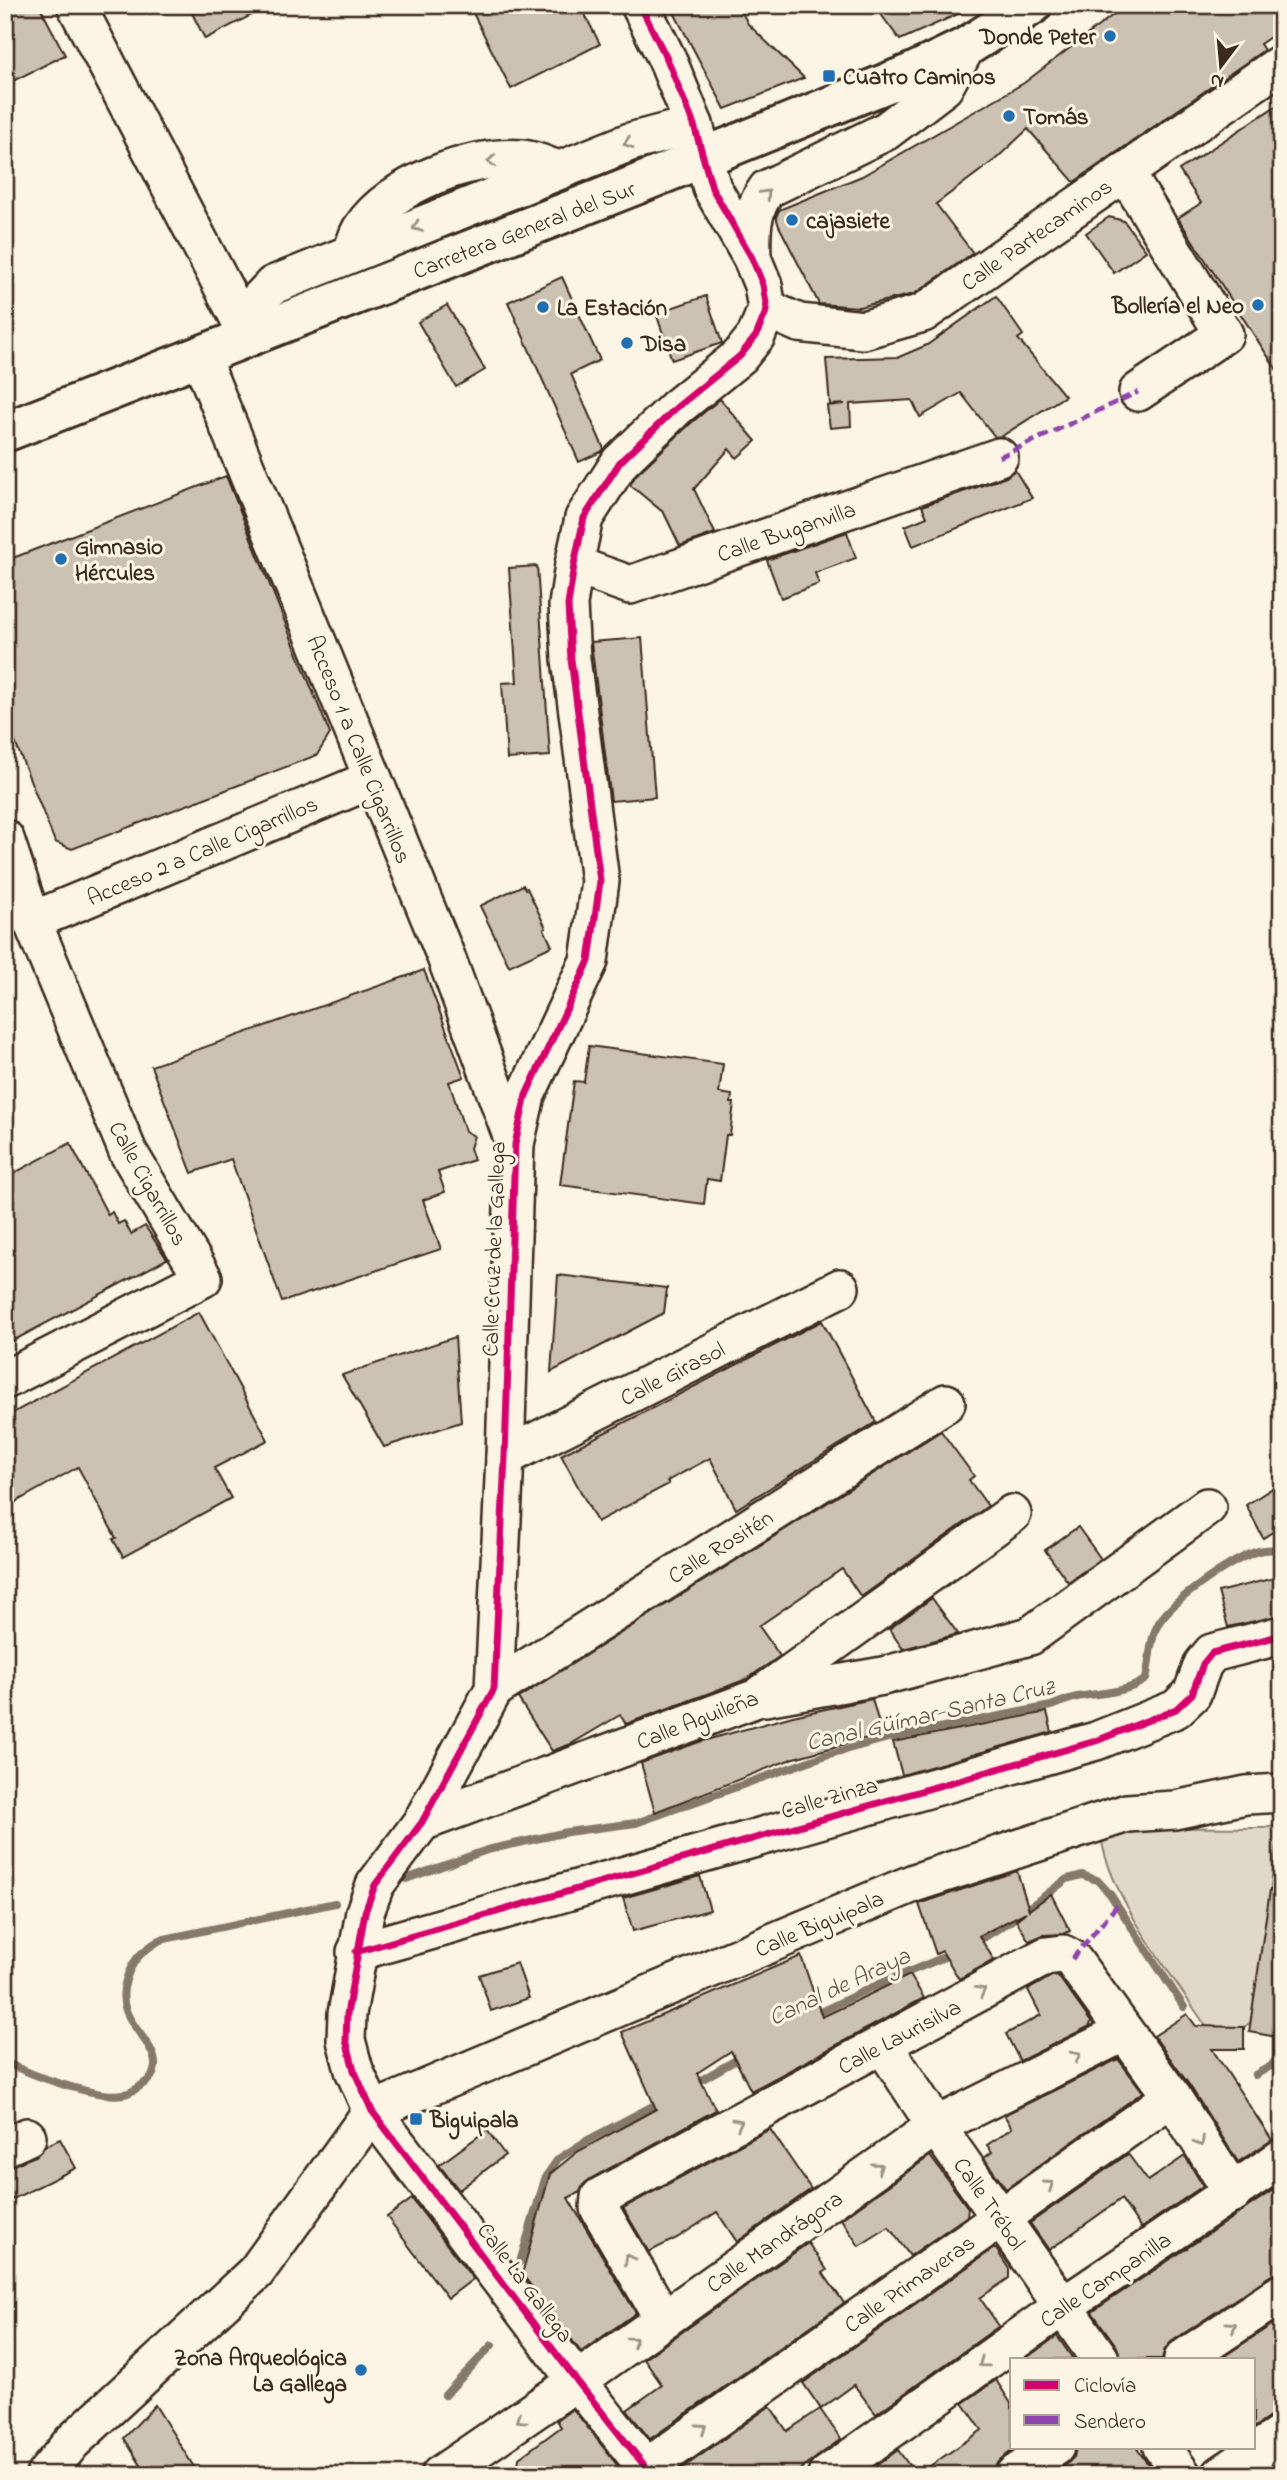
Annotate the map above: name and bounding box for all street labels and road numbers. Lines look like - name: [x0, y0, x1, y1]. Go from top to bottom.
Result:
- street label: Calle Partecaminos: [955, 171, 1120, 301]
- street label: Carretera General del Sur: [409, 173, 642, 289]
- street label: Calle Buganvilla: [713, 494, 861, 573]
- street label: Acceso 1 a Calle Cigarrillos: [296, 631, 419, 869]
- street label: Acceso 2 a Calle Cigarrillos: [82, 789, 324, 917]
- street label: Calle Cigarrillos: [98, 1116, 195, 1253]
- street label: Calle Cruz de la Gallega: [475, 1141, 517, 1357]
- street label: Calle Girasol: [615, 1335, 731, 1416]
- street label: Calle Rositén: [662, 1503, 780, 1594]
- street label: Calle Aguileña: [632, 1683, 764, 1761]
- street label: Calle Zinza: [777, 1770, 882, 1829]
- street label: Calle Biguipala: [750, 1883, 890, 1968]
- street label: Calle Laurisilva: [833, 1992, 968, 2084]
- street label: Calle Trébol: [944, 2151, 1032, 2258]
- street label: Calle Mandrágora: [700, 2184, 851, 2303]
- street label: Calle La Gallega: [467, 2216, 580, 2351]
- street label: Calle Campanilla: [1034, 2225, 1179, 2337]
- street label: Calle Primaveras: [838, 2228, 983, 2343]

